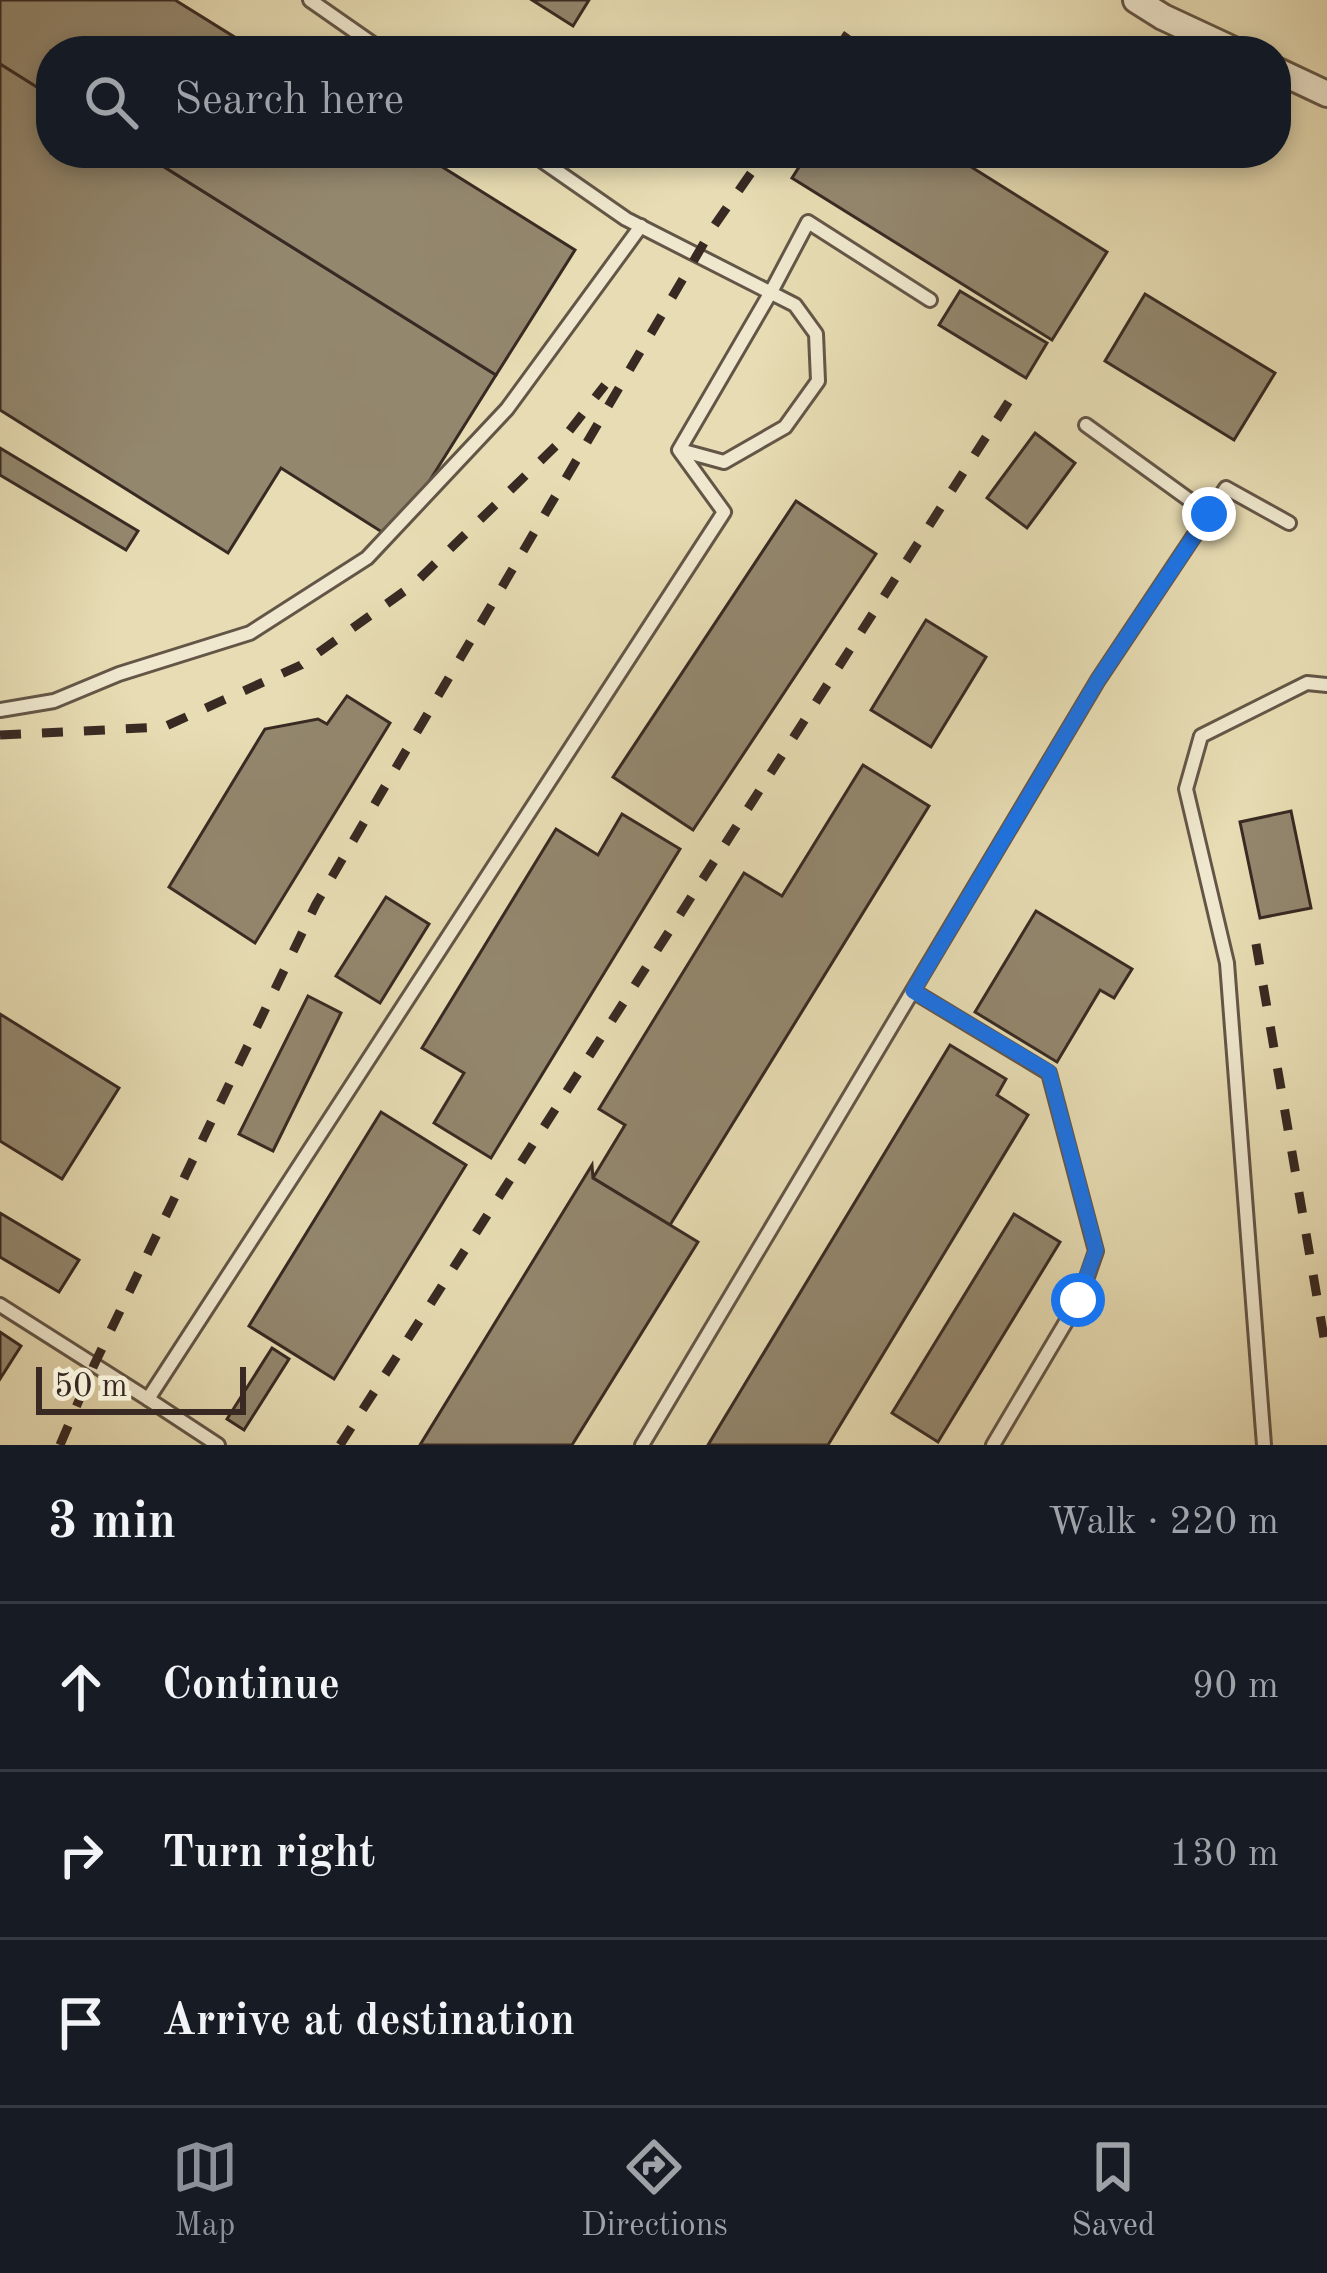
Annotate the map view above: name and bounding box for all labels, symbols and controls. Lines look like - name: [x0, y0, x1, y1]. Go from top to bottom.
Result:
- search box: [36, 36, 1291, 168]
- icon: search: [78, 69, 144, 135]
- text: Search here: [174, 79, 404, 124]
- route end: [1182, 487, 1236, 541]
- route start: [1051, 1273, 1105, 1327]
- scale bar: [36, 1361, 246, 1414]
- text: 50 m: [54, 1371, 128, 1404]
- text: 3 min: [48, 1498, 176, 1549]
- text: Walk · 220 m: [1048, 1503, 1279, 1542]
- icon: ahead: [48, 1654, 114, 1720]
- text: Continue: [162, 1664, 340, 1709]
- text: 90 m: [1192, 1667, 1279, 1706]
- icon: right: [48, 1822, 114, 1888]
- text: Turn right: [162, 1832, 375, 1877]
- text: 130 m: [1169, 1835, 1279, 1874]
- icon: arrive: [48, 1990, 114, 2056]
- text: Arrive at destination: [162, 2000, 575, 2045]
- tab: Map: [172, 2134, 238, 2247]
- tab: Directions: [581, 2134, 728, 2247]
- tab: Saved: [1071, 2134, 1155, 2247]

